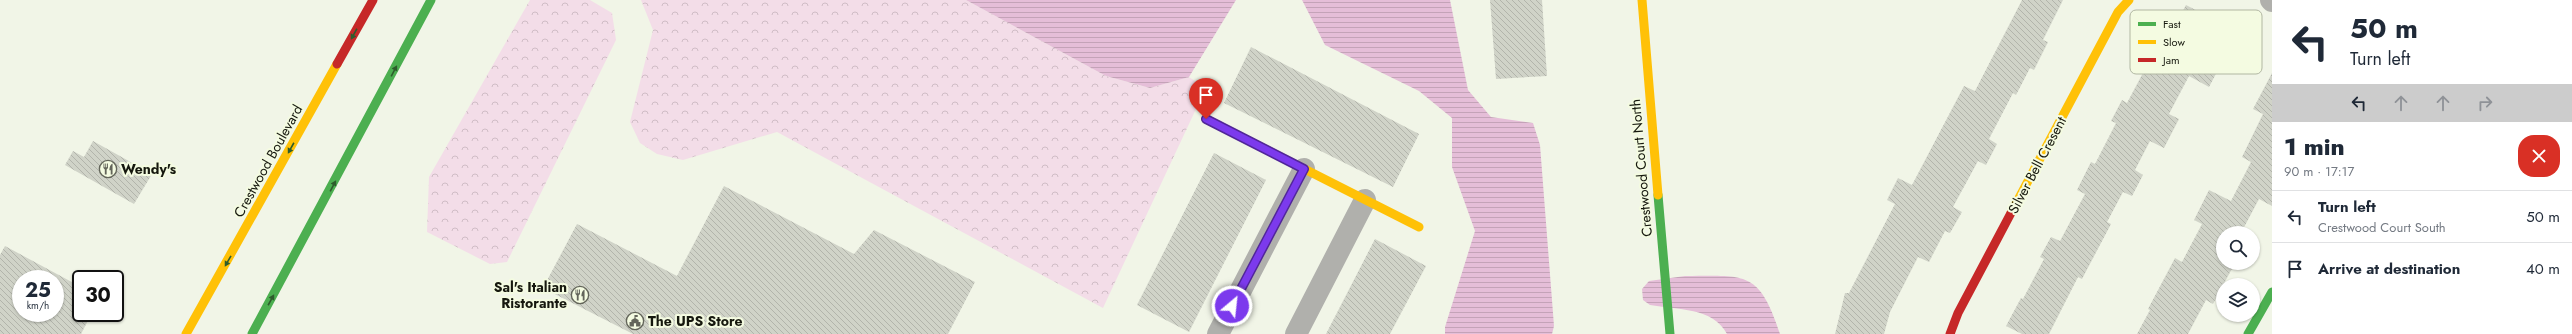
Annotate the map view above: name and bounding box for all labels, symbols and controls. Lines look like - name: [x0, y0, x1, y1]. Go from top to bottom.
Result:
- text: 50 m: [2350, 8, 2418, 49]
- legend: [2130, 10, 2262, 74]
- text: Fast: [2163, 16, 2181, 32]
- icon: left: [2284, 16, 2336, 68]
- one-way arrow: [351, 28, 358, 40]
- text: Slow: [2163, 34, 2185, 50]
- text: Turn left: [2350, 46, 2410, 72]
- text: Jam: [2161, 52, 2180, 68]
- one-way arrow: [391, 65, 397, 77]
- pin: [1189, 78, 1223, 119]
- icon: arrive: [1195, 84, 1217, 106]
- icon: left: [2348, 92, 2370, 114]
- icon: ahead: [2390, 92, 2412, 114]
- icon: ahead: [2432, 92, 2454, 114]
- icon: right: [2474, 92, 2496, 114]
- street label: Crestwood Court North: [1625, 98, 1657, 238]
- street label: Crestwood Boulevard: [229, 101, 307, 221]
- street label: Silver Bell Cresent: [2003, 112, 2071, 217]
- text: 1 min: [2284, 129, 2345, 164]
- button: close: [2518, 135, 2560, 177]
- one-way arrow: [288, 142, 295, 154]
- restaurant icon: Wendy's: [98, 159, 118, 179]
- place label: Wendy's: [121, 159, 177, 179]
- text: 90 m · 17:17: [2284, 162, 2354, 181]
- one-way arrow: [330, 180, 336, 192]
- text: Turn left: [2318, 196, 2376, 218]
- icon: left: [2284, 206, 2306, 228]
- text: 50 m: [2526, 206, 2560, 228]
- text: Crestwood Court South: [2318, 218, 2446, 237]
- map controls: [2216, 226, 2260, 322]
- button: search: [2216, 226, 2260, 270]
- one-way arrow: [224, 255, 231, 267]
- icon: arrive: [2284, 258, 2306, 280]
- text: Arrive at destination: [2318, 258, 2460, 280]
- text: 40 m: [2526, 258, 2560, 280]
- speed limit sign: 30: [72, 270, 124, 322]
- text: 25: [25, 276, 51, 305]
- place label: Sal's Italian Ristorante: [494, 277, 567, 313]
- button: layers: [2216, 278, 2260, 322]
- restaurant icon: Sal's Italian Ristorante: [570, 285, 590, 305]
- position arrow: [1211, 285, 1253, 327]
- one-way arrow: [267, 294, 274, 306]
- text: km/h: [27, 298, 49, 313]
- public building icon: The UPS Store: [625, 311, 645, 331]
- place label: The UPS Store: [648, 311, 743, 331]

